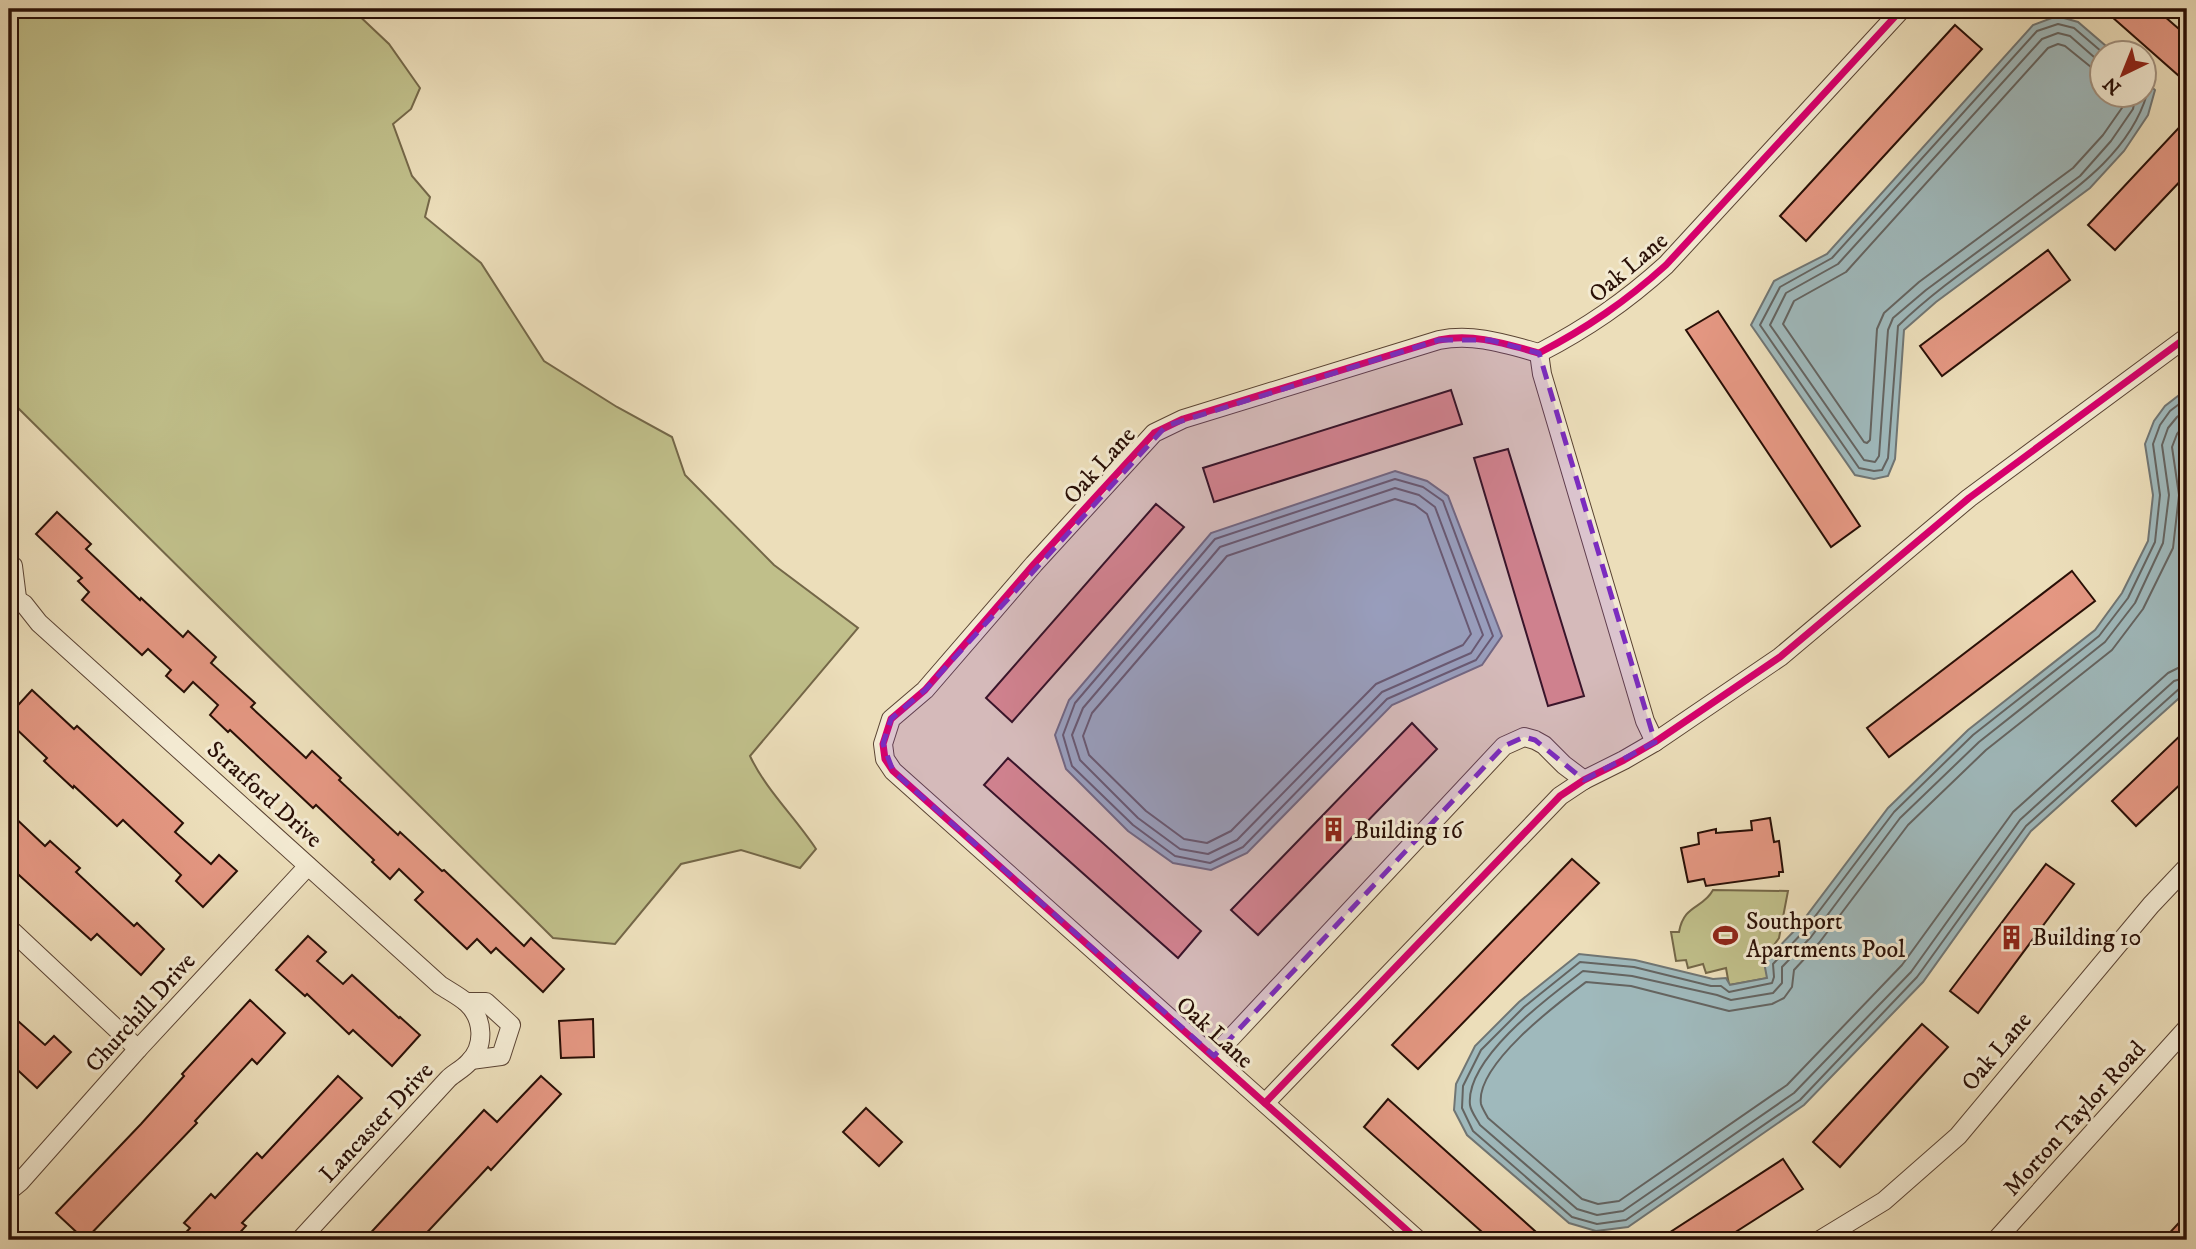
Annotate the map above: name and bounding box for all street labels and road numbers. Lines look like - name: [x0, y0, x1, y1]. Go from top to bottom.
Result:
- street label: Oak Lane: [1583, 226, 1674, 310]
- street label: Oak Lane: [1057, 421, 1142, 511]
- street label: Stratford Drive: [200, 735, 329, 855]
- street label: Churchill Drive: [79, 946, 202, 1079]
- street label: Oak Lane: [1169, 990, 1259, 1075]
- street label: Oak Lane: [1955, 1006, 2039, 1097]
- street label: Morton Taylor Road: [1997, 1035, 2152, 1203]
- street label: Lancaster Drive: [313, 1056, 440, 1189]

